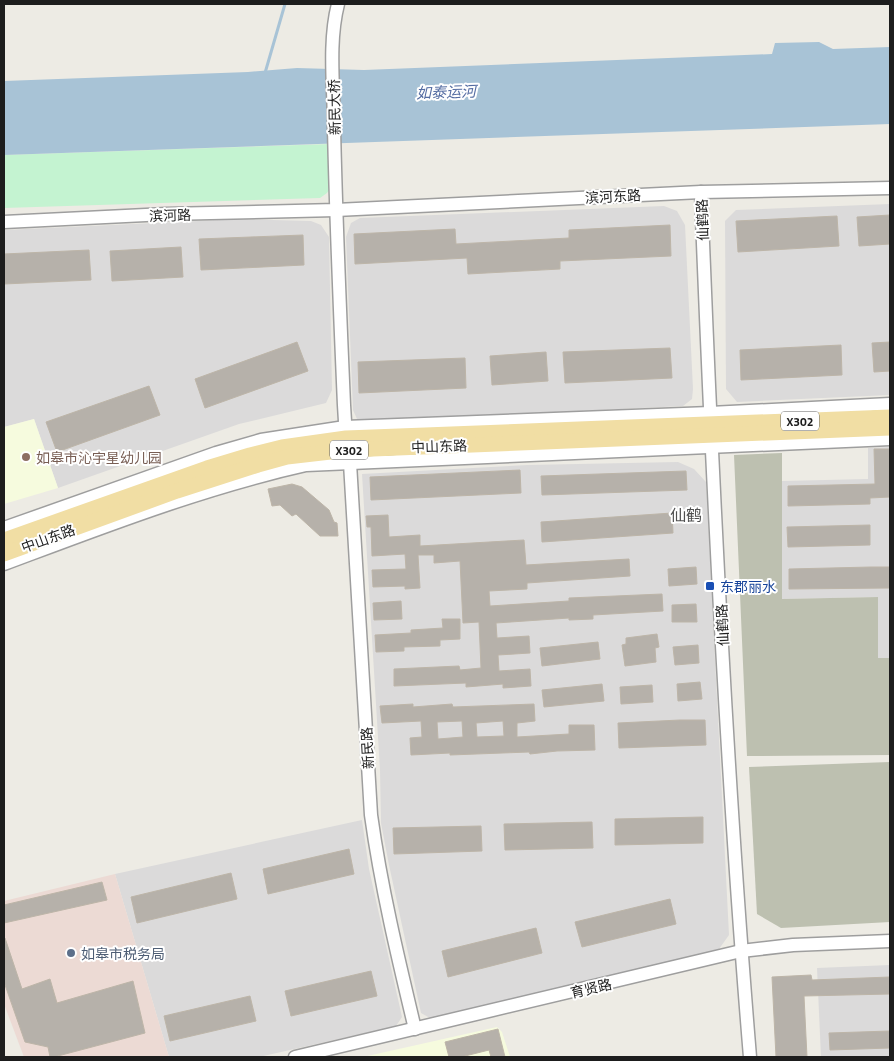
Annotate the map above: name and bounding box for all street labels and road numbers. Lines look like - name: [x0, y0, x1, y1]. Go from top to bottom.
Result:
- street label: 新民大桥: [323, 79, 345, 135]
- street label: 滨河东路: [584, 184, 642, 208]
- street label: 仙鹤路: [691, 199, 713, 241]
- street label: 滨河路: [149, 204, 191, 226]
- road number: X302: [781, 412, 819, 431]
- street label: 中山东路: [411, 435, 467, 457]
- road number: X302: [330, 440, 368, 460]
- street label: 中山东路: [18, 519, 78, 557]
- street label: 仙鹤路: [710, 603, 734, 647]
- street label: 新民路: [355, 726, 379, 770]
- street label: 育贤路: [568, 973, 614, 1003]

